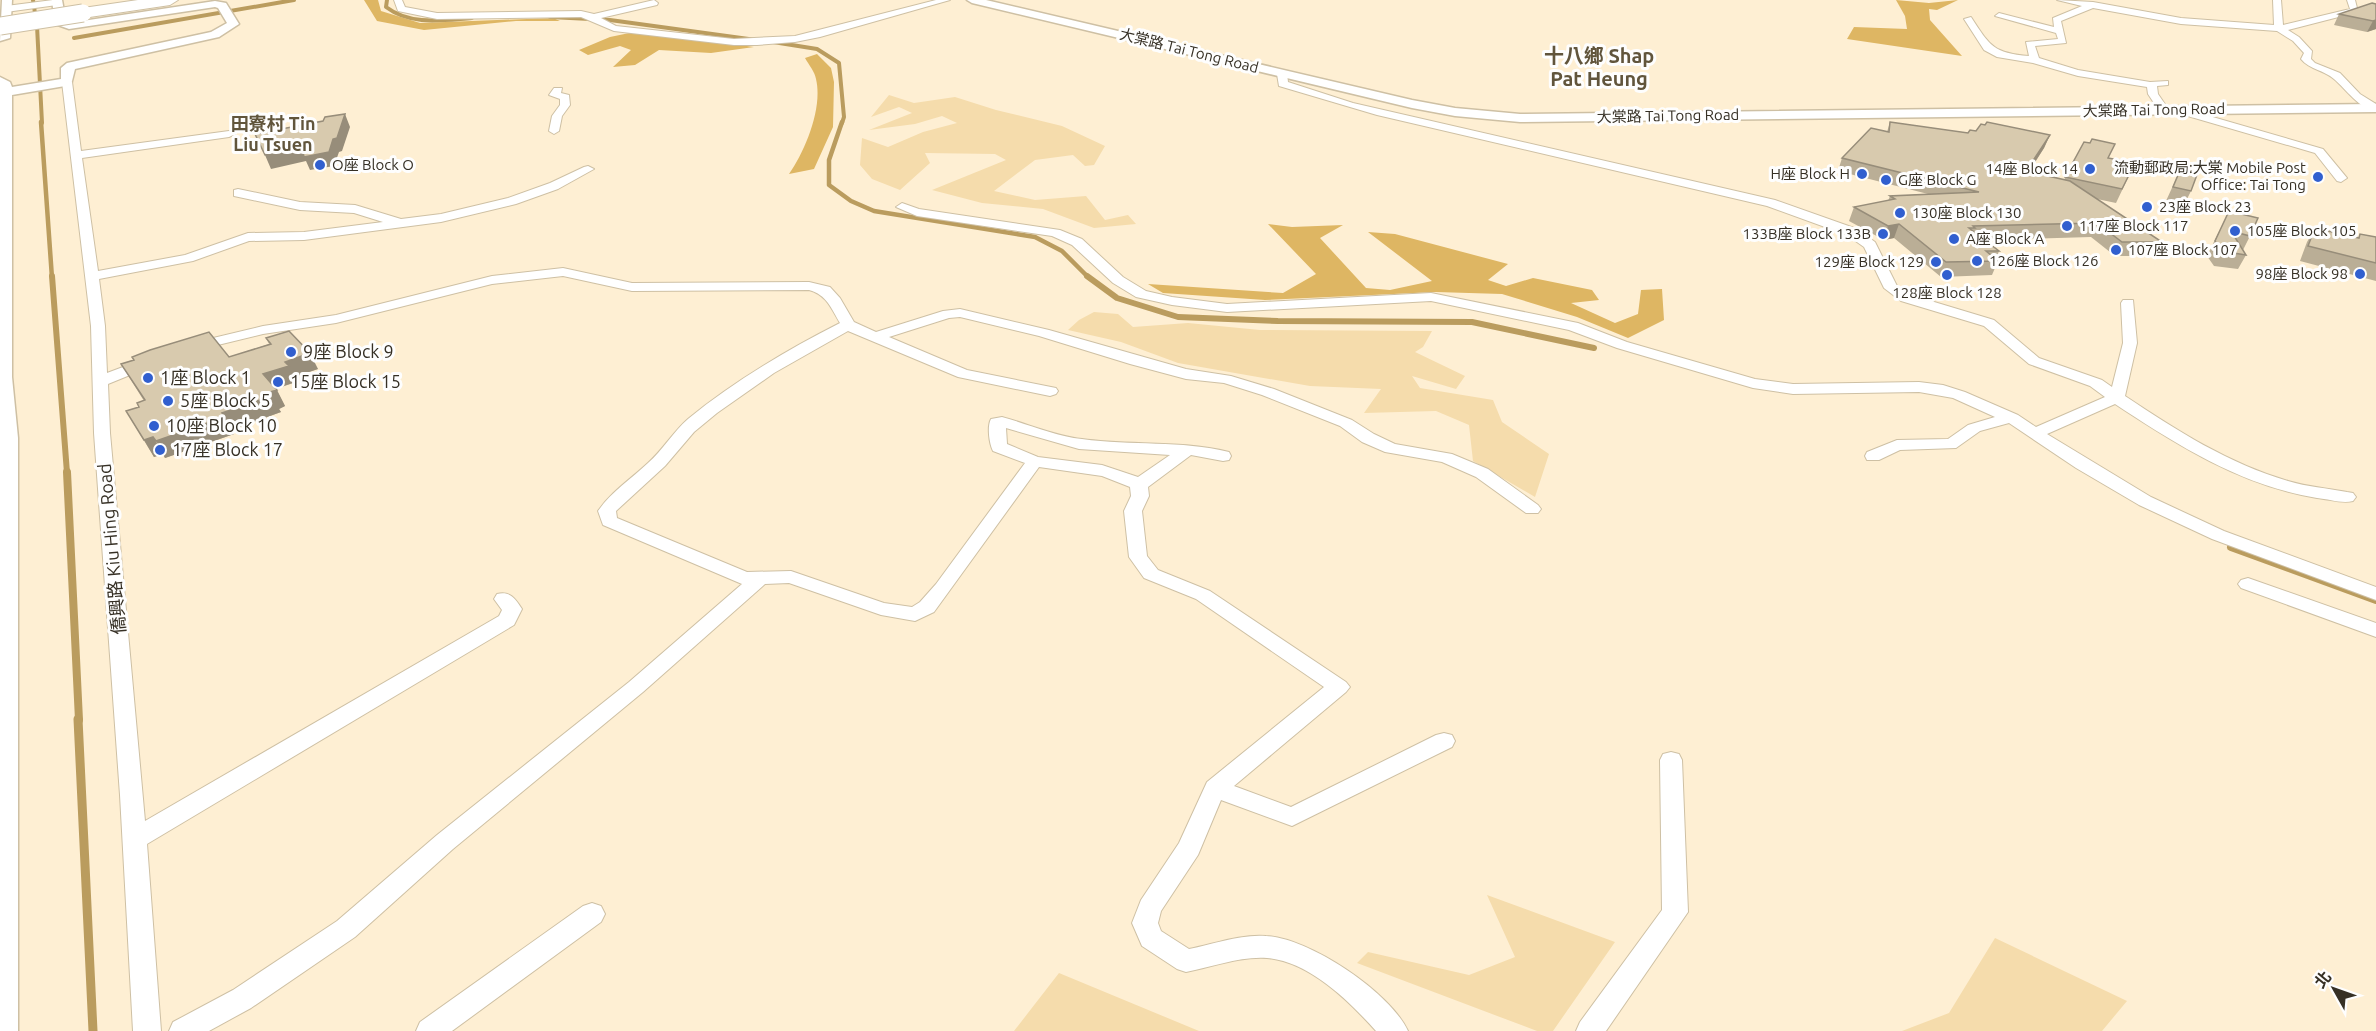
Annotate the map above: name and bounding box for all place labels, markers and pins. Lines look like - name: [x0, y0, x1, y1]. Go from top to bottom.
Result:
- place label: O座 Block O: [332, 156, 414, 173]
- marker: O座 Block O: [313, 158, 327, 172]
- place label: 流動郵政局:大棠 Mobile Post Office: Tai Tong: [2114, 159, 2306, 193]
- place label: 14座 Block 14: [1986, 160, 2078, 177]
- marker: 14座 Block 14: [2083, 162, 2097, 176]
- place label: H座 Block H: [1770, 165, 1850, 182]
- marker: H座 Block H: [1855, 167, 1869, 181]
- marker: 流動郵政局:大棠 Mobile Post Office: Tai Tong: [2311, 170, 2325, 184]
- place label: G座 Block G: [1898, 171, 1977, 188]
- marker: G座 Block G: [1879, 173, 1893, 187]
- place label: 23座 Block 23: [2159, 198, 2252, 215]
- marker: 23座 Block 23: [2140, 200, 2154, 214]
- place label: 130座 Block 130: [1912, 204, 2021, 221]
- marker: 130座 Block 130: [1893, 206, 1907, 220]
- place label: 117座 Block 117: [2079, 217, 2188, 234]
- marker: 117座 Block 117: [2060, 219, 2074, 233]
- place label: 105座 Block 105: [2247, 222, 2356, 239]
- marker: 105座 Block 105: [2228, 224, 2242, 238]
- place label: 133B座 Block 133B: [1743, 225, 1871, 242]
- marker: 133B座 Block 133B: [1876, 227, 1890, 241]
- place label: A座 Block A: [1966, 230, 2044, 247]
- marker: A座 Block A: [1947, 232, 1961, 246]
- place label: 107座 Block 107: [2128, 241, 2237, 258]
- marker: 107座 Block 107: [2109, 243, 2123, 257]
- place label: 126座 Block 126: [1989, 252, 2098, 269]
- place label: 129座 Block 129: [1815, 253, 1924, 270]
- marker: 126座 Block 126: [1970, 254, 1984, 268]
- marker: 129座 Block 129: [1929, 255, 1943, 269]
- place label: 98座 Block 98: [2256, 265, 2348, 282]
- marker: 98座 Block 98: [2353, 267, 2367, 281]
- marker: 128座 Block 128: [1940, 268, 1954, 282]
- place label: 128座 Block 128: [1892, 284, 2002, 301]
- place label: 9座 Block 9: [303, 341, 394, 361]
- marker: 9座 Block 9: [284, 345, 298, 359]
- place label: 1座 Block 1: [160, 367, 251, 387]
- marker: 1座 Block 1: [141, 371, 155, 385]
- place label: 15座 Block 15: [290, 371, 401, 391]
- marker: 15座 Block 15: [271, 375, 285, 389]
- place label: 5座 Block 5: [180, 390, 271, 410]
- marker: 5座 Block 5: [161, 394, 175, 408]
- place label: 10座 Block 10: [166, 415, 277, 435]
- marker: 10座 Block 10: [147, 419, 161, 433]
- place label: 17座 Block 17: [172, 439, 283, 459]
- marker: 17座 Block 17: [153, 443, 167, 457]

